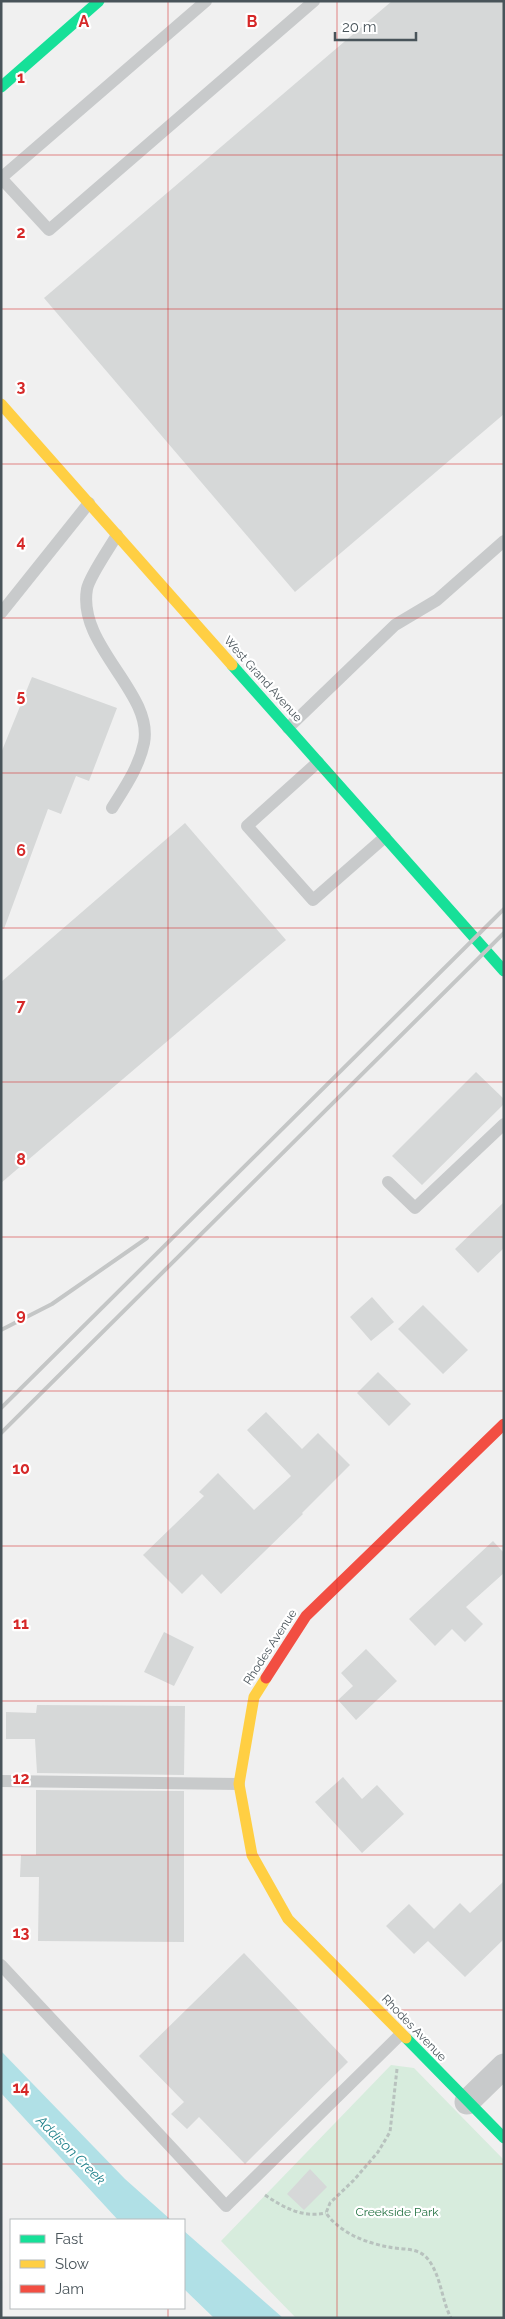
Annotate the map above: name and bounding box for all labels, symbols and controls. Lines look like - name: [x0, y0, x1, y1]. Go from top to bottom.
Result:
- scale bar: [335, 10, 416, 42]
- text: A: [79, 12, 90, 31]
- text: B: [247, 12, 258, 31]
- text: 20 m: [342, 18, 377, 36]
- text: 1: [17, 68, 25, 87]
- text: 2: [16, 223, 26, 242]
- text: 3: [17, 377, 26, 396]
- text: 4: [16, 532, 26, 551]
- street label: West Grand Avenue: [221, 633, 305, 725]
- text: 5: [17, 686, 26, 705]
- text: 6: [16, 841, 26, 860]
- text: 7: [17, 996, 26, 1015]
- text: 8: [16, 1150, 26, 1169]
- text: 9: [16, 1305, 26, 1324]
- text: 10: [12, 1459, 30, 1478]
- street label: Rhodes Avenue: [240, 1607, 300, 1687]
- text: 11: [13, 1614, 29, 1633]
- text: 12: [13, 1769, 29, 1788]
- text: 13: [13, 1923, 29, 1942]
- street label: Rhodes Avenue: [379, 1992, 449, 2064]
- text: 14: [12, 2078, 30, 2097]
- water label: Addison Creek: [33, 2112, 109, 2188]
- park label: Creekside Park: [355, 2205, 439, 2219]
- legend: [10, 2219, 185, 2309]
- text: Fast: [55, 2230, 83, 2248]
- text: Slow: [55, 2255, 89, 2273]
- text: Jam: [55, 2280, 84, 2298]

